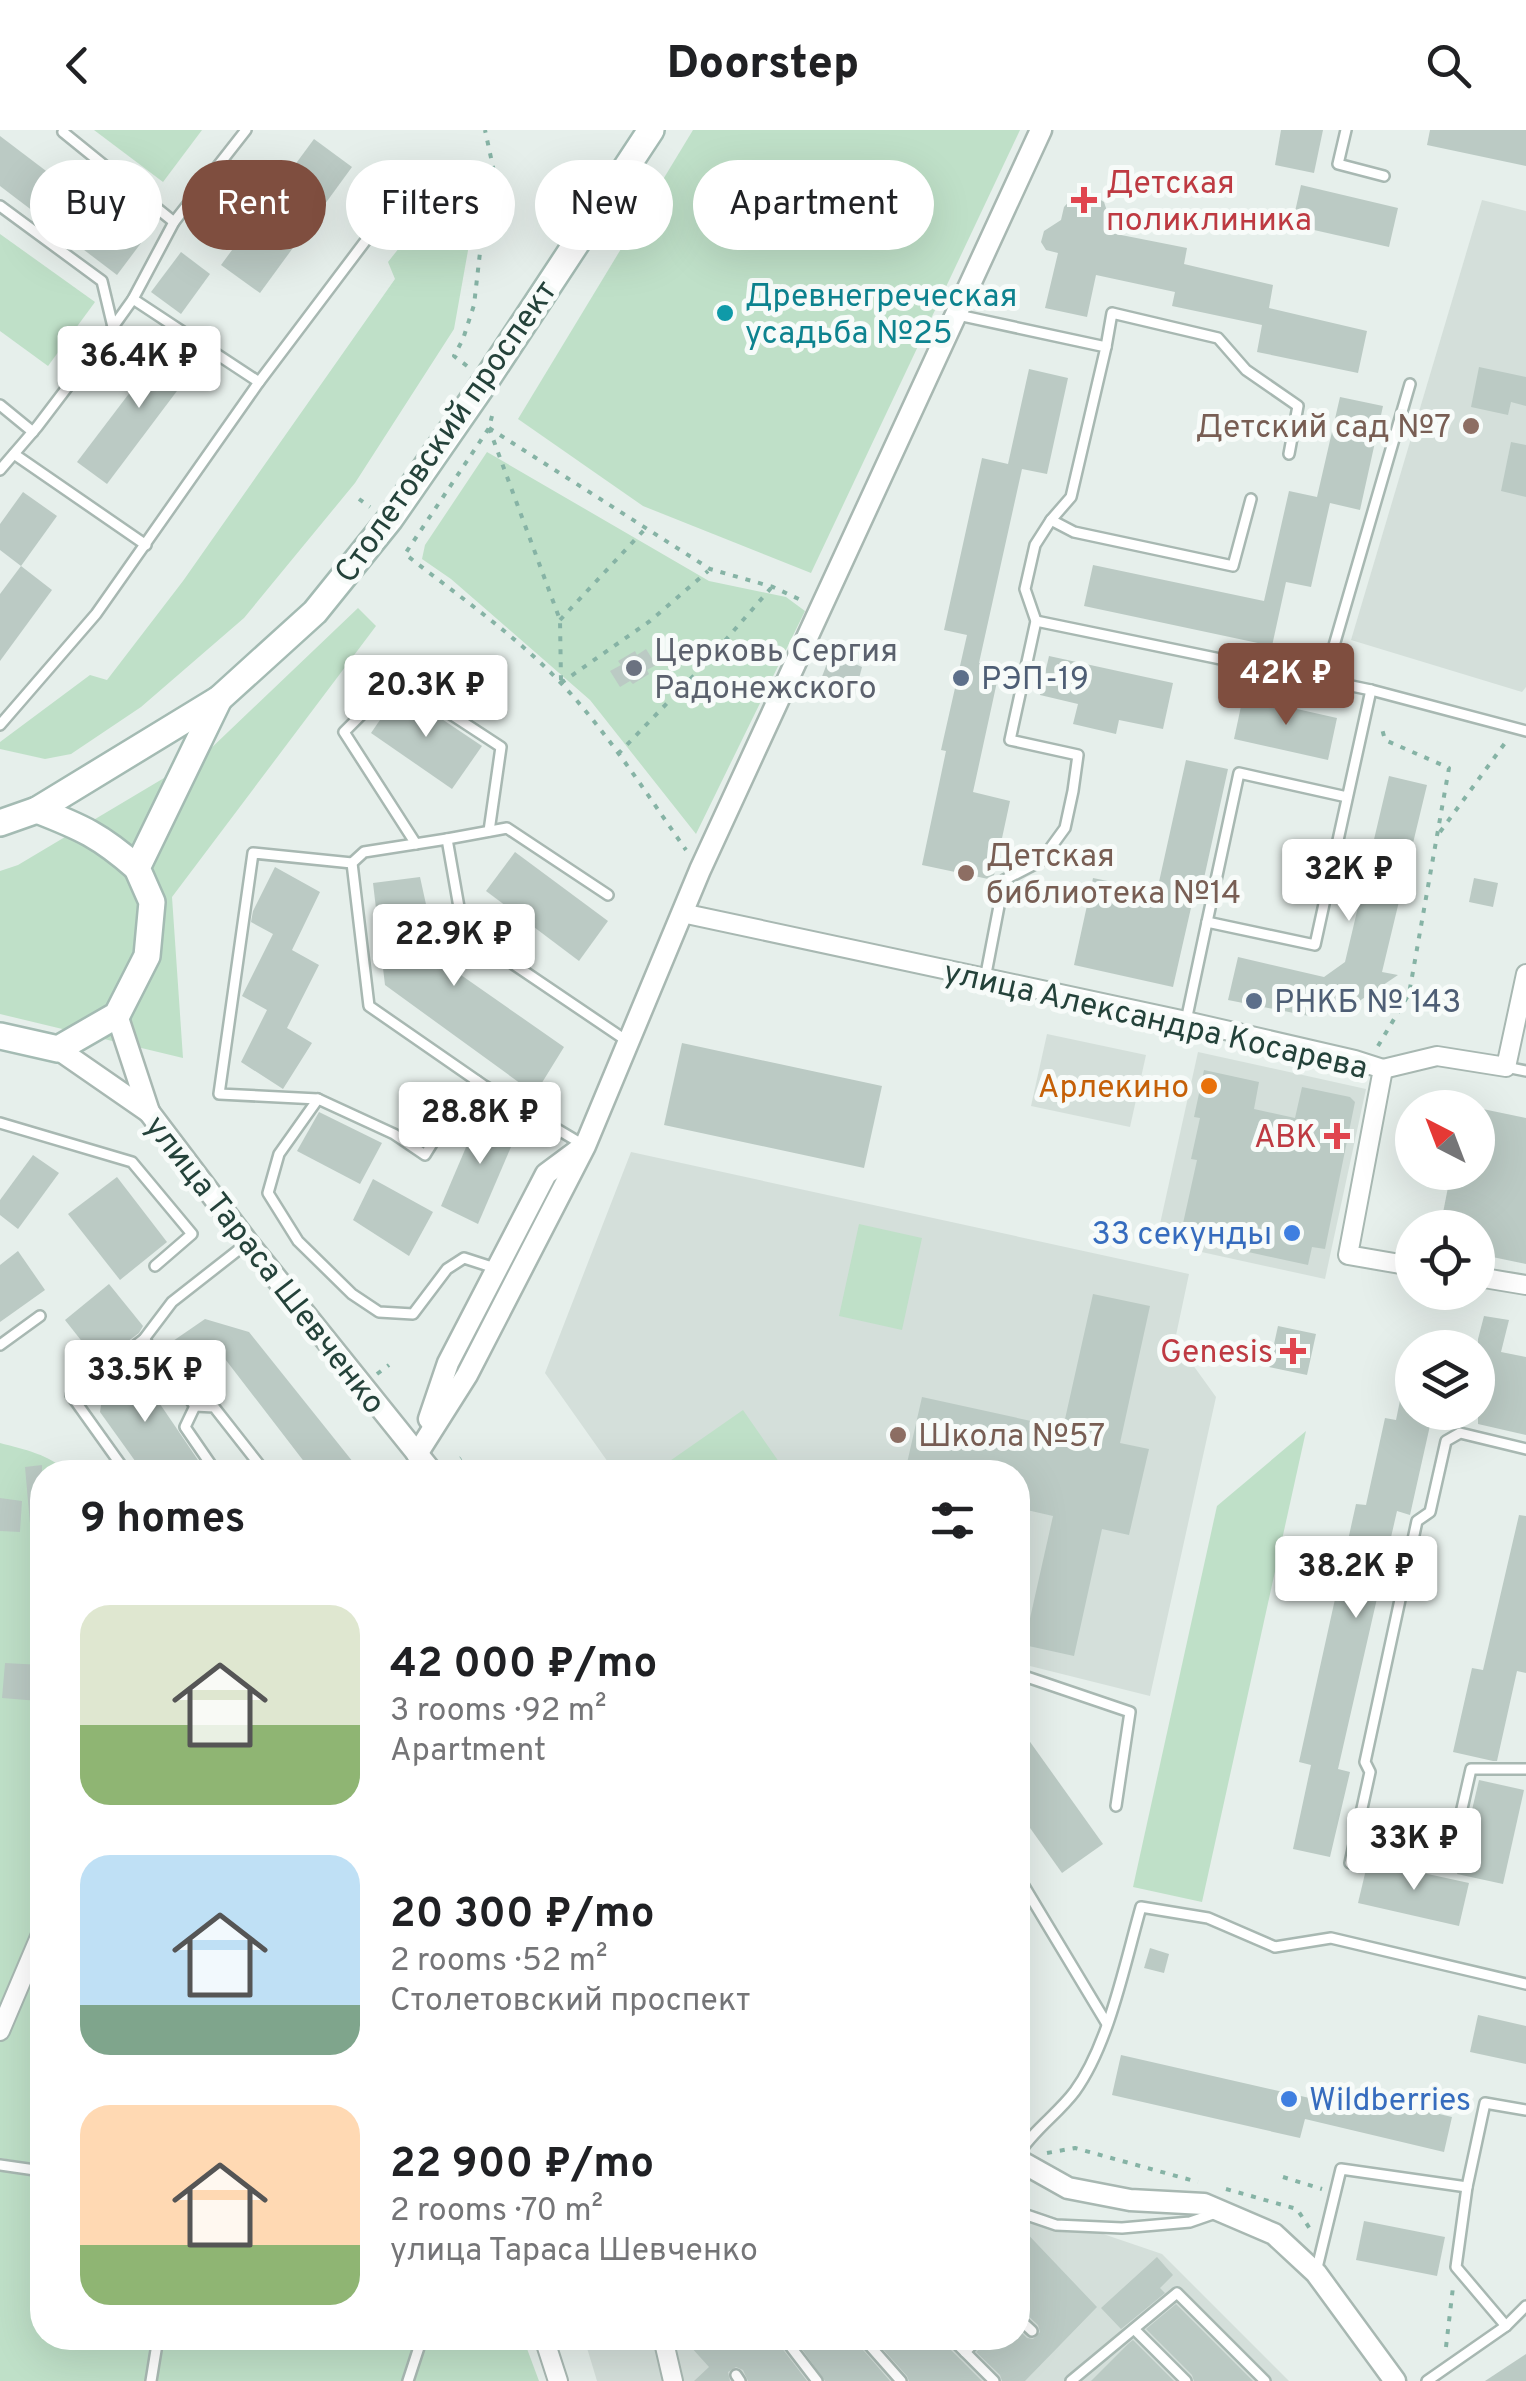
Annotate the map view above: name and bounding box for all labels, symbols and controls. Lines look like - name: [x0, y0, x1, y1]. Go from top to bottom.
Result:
- text: Doorstep: [667, 37, 859, 94]
- icon: back: [50, 38, 105, 93]
- icon: search: [1421, 38, 1476, 93]
- chip: Buy: [30, 160, 162, 250]
- chip: Rent: [182, 160, 326, 250]
- chip: Filters: [346, 160, 515, 250]
- chip: New: [535, 160, 673, 250]
- chip: Apartment: [693, 160, 934, 250]
- place label: Детская поликлиника: [1106, 165, 1312, 242]
- marker: Детская поликлиника: [1071, 187, 1097, 213]
- street label: Столетовский проспект: [328, 274, 567, 592]
- place label: Древнегреческая усадьба №25: [745, 278, 1017, 355]
- marker: Древнегреческая усадьба №25: [714, 302, 736, 324]
- pin: 36.4K ₽: [47, 326, 231, 411]
- text: 36.4K ₽: [80, 338, 198, 378]
- place label: Детский сад №7: [1196, 409, 1451, 449]
- marker: Детский сад №7: [1460, 415, 1482, 437]
- place label: Церковь Сергия Радонежского: [654, 633, 898, 710]
- pin: 42K ₽: [1216, 643, 1356, 728]
- pin: 20.3K ₽: [334, 655, 518, 740]
- text: 42K ₽: [1240, 655, 1332, 695]
- marker: Церковь Сергия Радонежского: [623, 657, 645, 679]
- place label: РЭП-19: [981, 661, 1089, 701]
- text: 20.3K ₽: [366, 667, 486, 707]
- marker: РЭП-19: [950, 667, 972, 689]
- place label: Детская библиотека №14: [986, 838, 1241, 915]
- pin: 32K ₽: [1279, 839, 1419, 924]
- text: 32K ₽: [1304, 851, 1394, 891]
- marker: Детская библиотека №14: [955, 862, 977, 884]
- pin: 22.9K ₽: [362, 904, 546, 989]
- text: 22.9K ₽: [395, 916, 513, 956]
- street label: улица Александра Косарева: [939, 954, 1371, 1090]
- place label: РНКБ № 143: [1274, 984, 1461, 1024]
- marker: РНКБ № 143: [1243, 990, 1265, 1012]
- place label: Арлекино: [1038, 1069, 1189, 1109]
- marker: Арлекино: [1198, 1075, 1220, 1097]
- pin: 28.8K ₽: [388, 1082, 572, 1167]
- north arrow: [1395, 1090, 1495, 1190]
- map controls: [1395, 1090, 1495, 1430]
- text: 28.8K ₽: [421, 1094, 539, 1134]
- street label: улица Тараса Шевченко: [135, 1109, 393, 1423]
- place label: АВК: [1254, 1119, 1317, 1159]
- marker: АВК: [1326, 1125, 1348, 1147]
- button: locate: [1395, 1210, 1495, 1310]
- place label: 33 секунды: [1092, 1216, 1272, 1256]
- marker: 33 секунды: [1281, 1222, 1303, 1244]
- button: layers: [1395, 1330, 1495, 1430]
- place label: Genesis: [1160, 1334, 1273, 1374]
- pin: 33.5K ₽: [53, 1340, 237, 1425]
- marker: Genesis: [1282, 1340, 1304, 1362]
- text: 33.5K ₽: [87, 1352, 203, 1392]
- place label: Школа №57: [918, 1418, 1105, 1458]
- marker: Школа №57: [887, 1424, 909, 1446]
- icon: filters: [925, 1493, 980, 1548]
- text: 9 homes: [80, 1494, 245, 1547]
- pin: 38.2K ₽: [1264, 1536, 1448, 1621]
- text: 38.2K ₽: [1297, 1548, 1415, 1588]
- text: 42 000 ₽/mo: [390, 1639, 657, 1692]
- icon: home: [160, 1645, 280, 1765]
- text: 3 rooms · 92 m²: [390, 1692, 607, 1732]
- text: Apartment: [390, 1732, 546, 1772]
- pin: 33K ₽: [1344, 1808, 1484, 1893]
- text: 33K ₽: [1369, 1820, 1459, 1860]
- text: 20 300 ₽/mo: [390, 1889, 655, 1942]
- icon: home: [160, 1895, 280, 2015]
- text: 2 rooms · 52 m²: [390, 1942, 607, 1982]
- text: Столетовский проспект: [390, 1982, 751, 2022]
- place label: Wildberries: [1309, 2082, 1471, 2122]
- marker: Wildberries: [1278, 2088, 1300, 2110]
- text: 22 900 ₽/mo: [390, 2139, 654, 2192]
- icon: home: [160, 2145, 280, 2265]
- text: 2 rooms · 70 m²: [390, 2192, 603, 2232]
- text: улица Тараса Шевченко: [390, 2232, 758, 2272]

